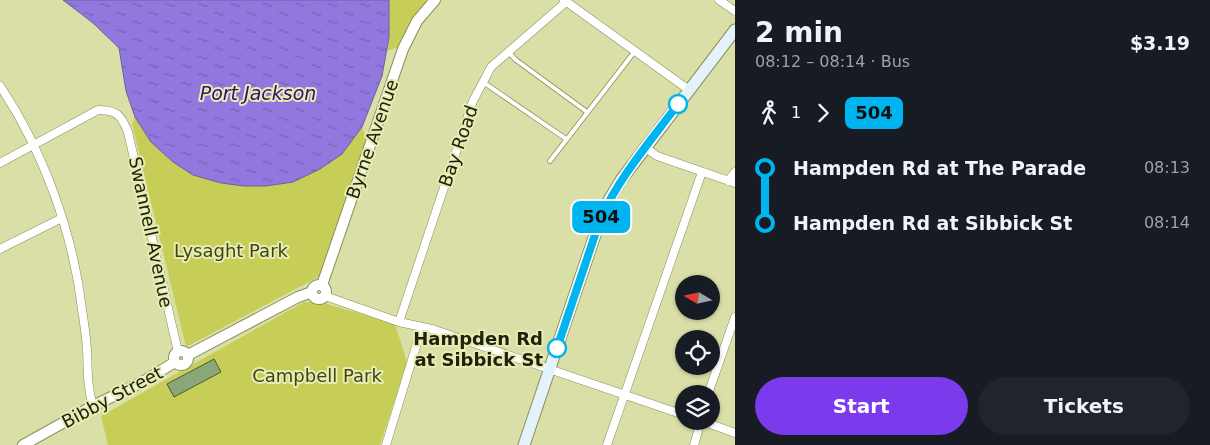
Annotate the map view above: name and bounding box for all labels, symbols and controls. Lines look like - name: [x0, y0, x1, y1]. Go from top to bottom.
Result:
- text: 2 min: [755, 16, 843, 49]
- text: $3.19: [1130, 32, 1190, 54]
- text: 08:12 – 08:14 · Bus: [755, 52, 910, 71]
- street label: Byrne Avenue: [342, 76, 402, 202]
- water label: Port Jackson: [200, 82, 316, 104]
- unlabelled marker: [668, 94, 688, 114]
- icon: walk: [755, 99, 783, 127]
- icon: forward: [809, 99, 837, 127]
- street label: Bay Road: [434, 102, 482, 190]
- text: 504: [855, 102, 893, 123]
- text: 1: [791, 103, 801, 122]
- street label: Swannell Avenue: [125, 155, 177, 309]
- text: Hampden Rd at The Parade: [793, 157, 1086, 179]
- text: 08:13: [1144, 158, 1190, 177]
- line badge: 504: [572, 201, 630, 233]
- text: 504: [582, 206, 620, 227]
- text: Hampden Rd at Sibbick St: [793, 212, 1072, 234]
- text: 08:14: [1144, 213, 1190, 232]
- park label: Lysaght Park: [174, 240, 289, 261]
- north arrow: [675, 275, 720, 320]
- map controls: [675, 275, 720, 430]
- place label: Hampden Rd at Sibbick St: [413, 328, 543, 370]
- button: locate: [675, 330, 720, 375]
- marker: Hampden Rd at Sibbick St: [547, 338, 567, 358]
- street label: Bibby Street: [58, 362, 166, 432]
- park label: Campbell Park: [252, 365, 382, 386]
- button: Start: [755, 377, 968, 435]
- button: Tickets: [978, 377, 1190, 435]
- button: layers: [675, 385, 720, 430]

